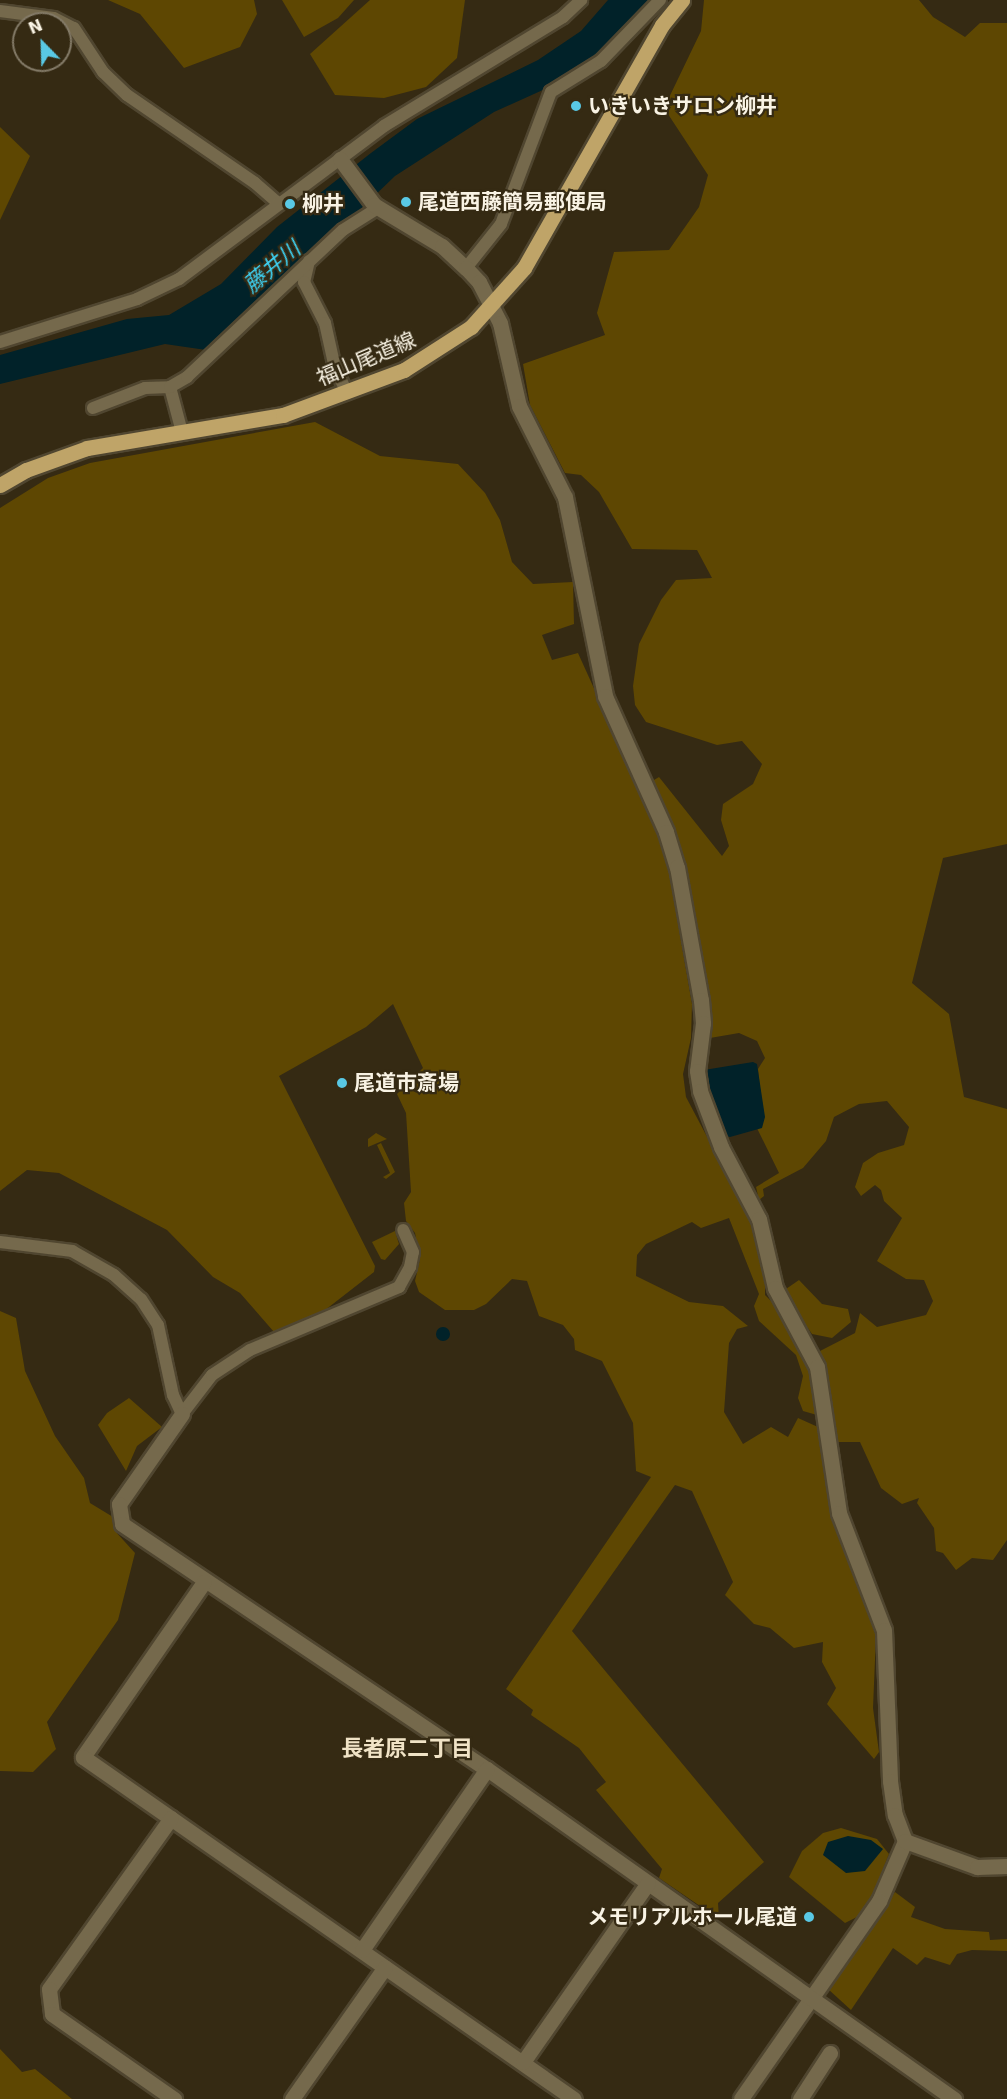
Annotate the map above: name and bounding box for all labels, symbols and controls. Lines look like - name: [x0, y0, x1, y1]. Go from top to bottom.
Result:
- north arrow: [12, 12, 72, 72]
- text: N: [26, 15, 45, 38]
- place label: いきいきサロン柳井: [588, 93, 777, 119]
- marker: いきいきサロン柳井: [569, 99, 583, 113]
- place label: 尾道西藤簡易郵便局: [418, 189, 607, 215]
- place label: 柳井: [302, 191, 344, 217]
- marker: 尾道西藤簡易郵便局: [399, 195, 413, 209]
- marker: 柳井: [283, 197, 297, 211]
- water label: 藤井川: [238, 236, 306, 298]
- street label: 福山尾道線: [313, 327, 419, 391]
- place label: 尾道市斎場: [354, 1070, 459, 1096]
- marker: 尾道市斎場: [335, 1076, 349, 1090]
- district label: 長者原二丁目: [341, 1736, 473, 1762]
- place label: メモリアルホール尾道: [587, 1904, 797, 1930]
- marker: メモリアルホール尾道: [802, 1910, 816, 1924]

